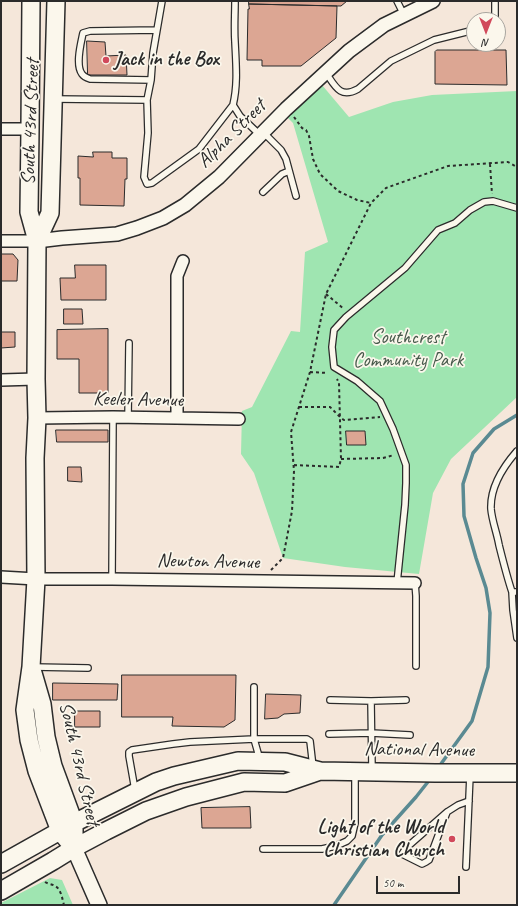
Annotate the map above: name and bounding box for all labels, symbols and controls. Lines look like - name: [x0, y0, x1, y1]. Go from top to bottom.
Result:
- north arrow: [466, 12, 506, 52]
- text: N: [483, 36, 489, 50]
- place label: Jack in the Box: [114, 48, 219, 72]
- marker: Jack in the Box: [101, 55, 111, 65]
- street label: South 43rd Street: [17, 59, 45, 185]
- street label: Alpha Street: [193, 95, 271, 173]
- park label: Southcrest Community Park: [353, 326, 463, 373]
- street label: Keeler Avenue: [93, 387, 183, 413]
- street label: Newton Avenue: [157, 549, 259, 575]
- street label: South 43rd Street: [53, 700, 105, 828]
- street label: National Avenue: [364, 737, 474, 763]
- place label: Light of the World Christian Church: [317, 816, 444, 863]
- marker: Light of the World Christian Church: [447, 834, 457, 844]
- scale bar: [378, 868, 462, 894]
- text: 50 m: [383, 875, 403, 891]

